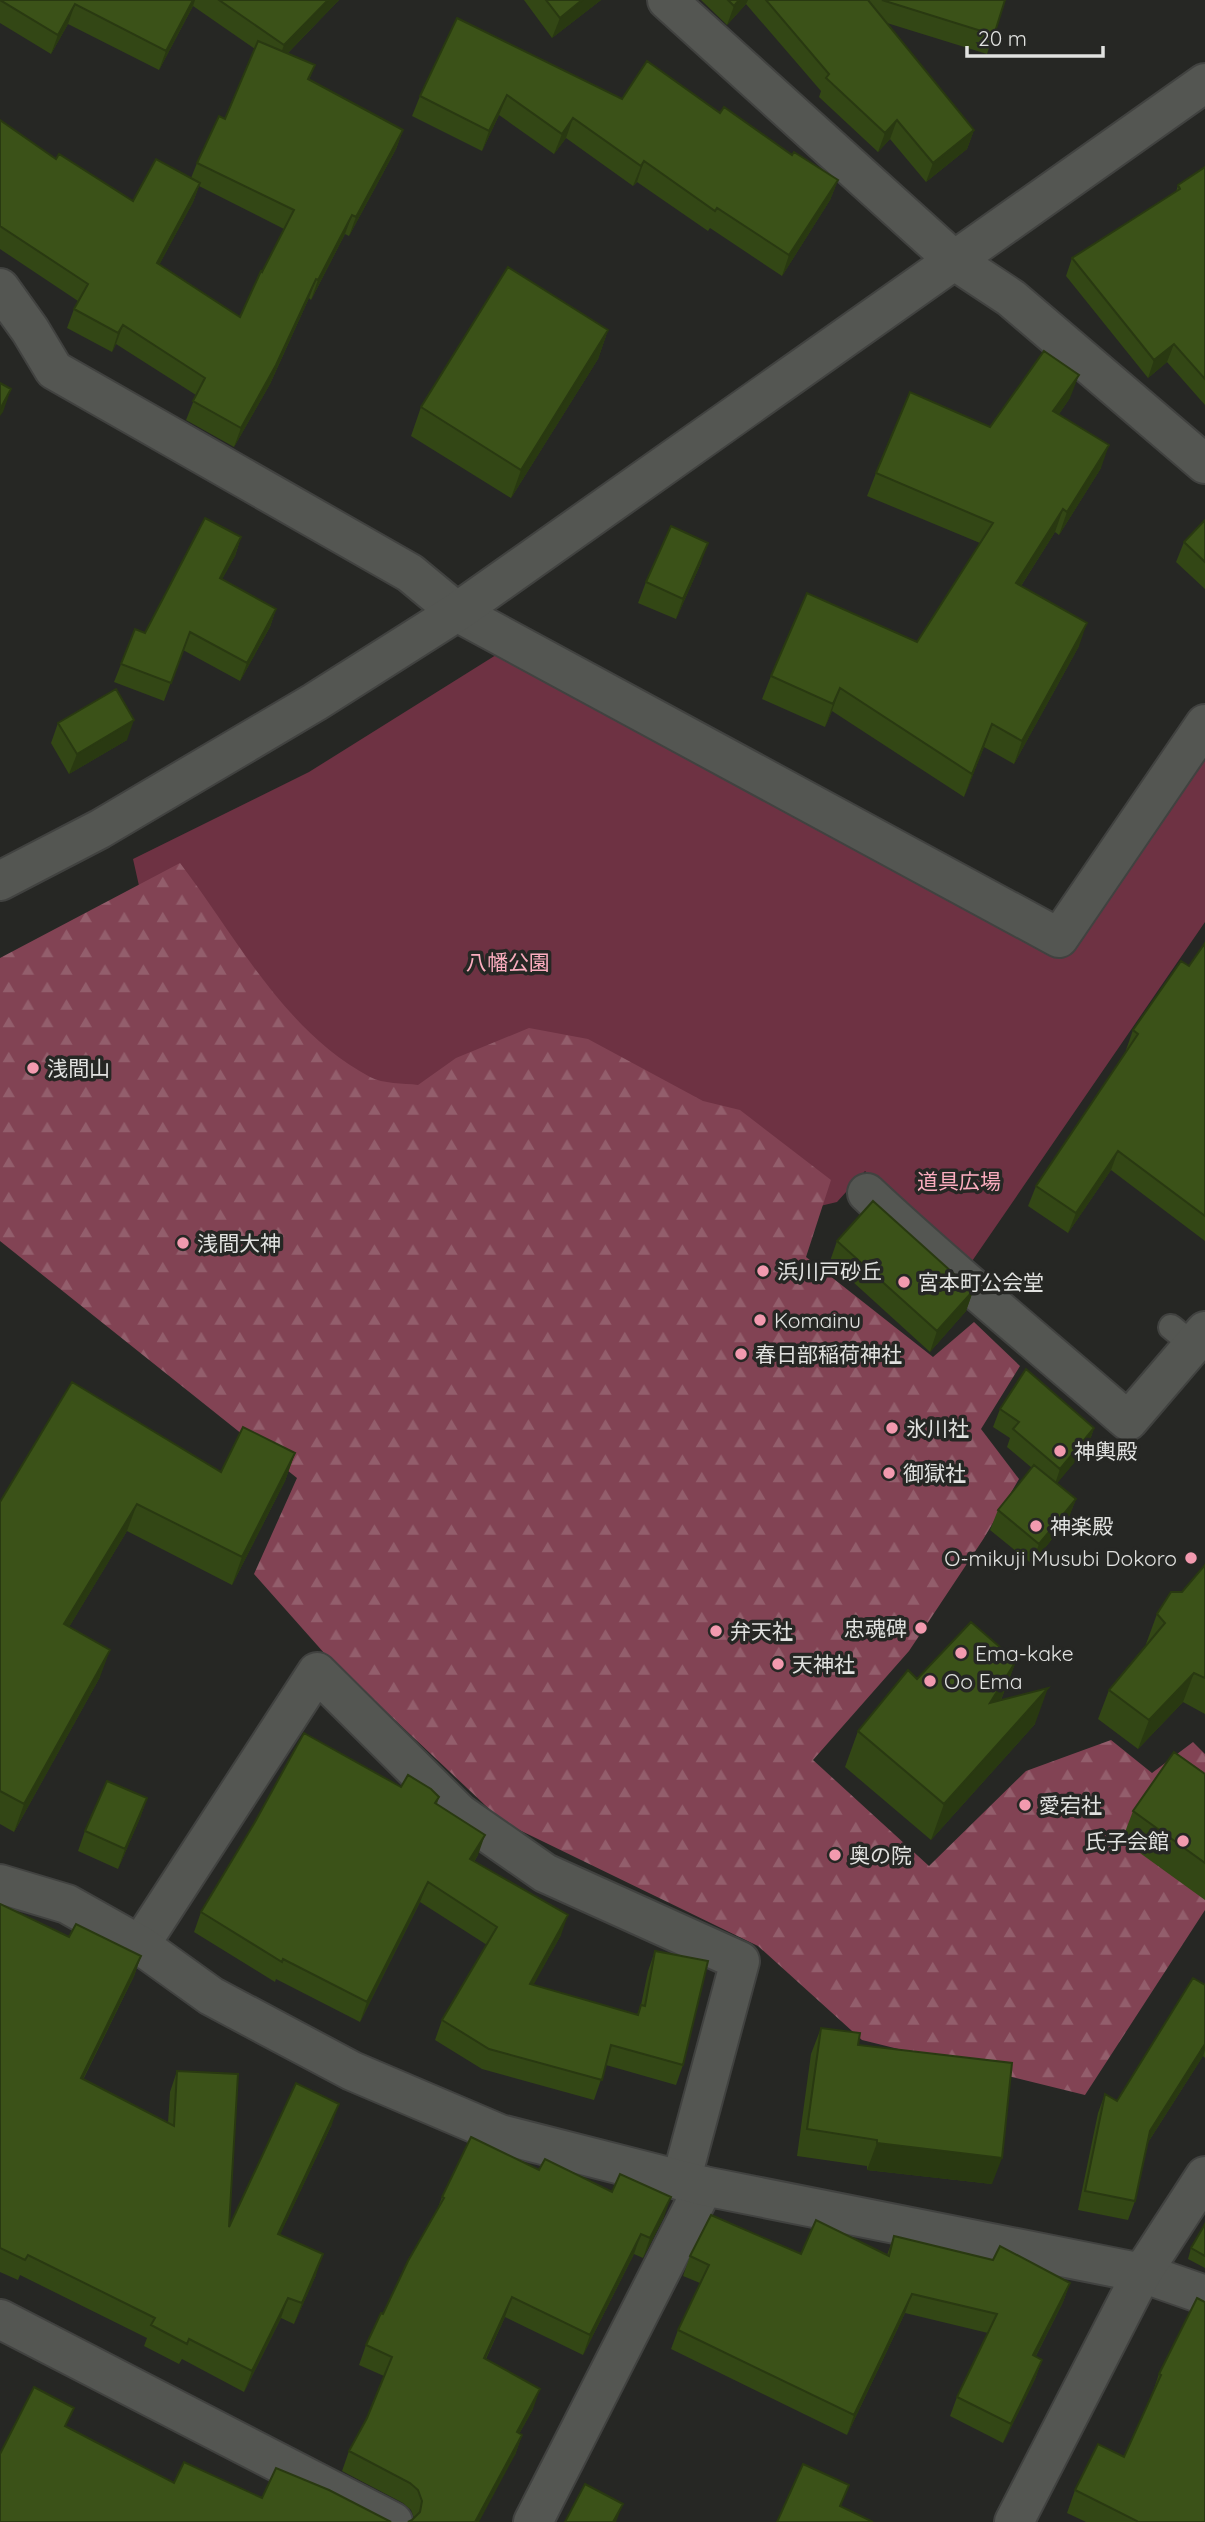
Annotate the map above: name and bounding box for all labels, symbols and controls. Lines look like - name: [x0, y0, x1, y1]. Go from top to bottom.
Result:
- scale bar: [967, 14, 1104, 58]
- text: 20 m: [978, 25, 1027, 51]
- park label: 八幡公園: [466, 949, 550, 975]
- place label: 浅間山: [47, 1055, 110, 1081]
- marker: 浅間山: [25, 1060, 41, 1076]
- park label: 道具広場: [917, 1168, 1001, 1194]
- place label: 浅間大神: [197, 1230, 281, 1256]
- marker: 浅間大神: [175, 1235, 191, 1251]
- place label: 浜川戸砂丘: [777, 1258, 882, 1284]
- marker: 浜川戸砂丘: [755, 1263, 771, 1279]
- place label: 宮本町公会堂: [918, 1269, 1044, 1295]
- marker: 宮本町公会堂: [896, 1274, 912, 1290]
- place label: Komainu: [774, 1307, 861, 1333]
- marker: Komainu: [752, 1312, 768, 1328]
- place label: 春日部稲荷神社: [755, 1341, 902, 1367]
- marker: 春日部稲荷神社: [733, 1346, 749, 1362]
- place label: 氷川社: [906, 1415, 969, 1441]
- marker: 氷川社: [884, 1420, 900, 1436]
- place label: 神輿殿: [1074, 1438, 1137, 1464]
- marker: 神輿殿: [1052, 1443, 1068, 1459]
- place label: 御獄社: [903, 1460, 966, 1486]
- marker: 御獄社: [881, 1465, 897, 1481]
- place label: 神楽殿: [1050, 1513, 1113, 1539]
- marker: 神楽殿: [1028, 1518, 1044, 1534]
- place label: O-mikuji Musubi Dokoro: [944, 1545, 1177, 1571]
- marker: O-mikuji Musubi Dokoro: [1183, 1550, 1199, 1566]
- place label: 忠魂碑: [844, 1615, 907, 1641]
- place label: 弁天社: [730, 1618, 793, 1644]
- marker: 忠魂碑: [913, 1620, 929, 1636]
- marker: 弁天社: [708, 1623, 724, 1639]
- place label: Ema-kake: [975, 1640, 1074, 1666]
- marker: Ema-kake: [953, 1645, 969, 1661]
- place label: 天神社: [792, 1651, 855, 1677]
- marker: 天神社: [770, 1656, 786, 1672]
- place label: Oo Ema: [944, 1668, 1022, 1694]
- marker: Oo Ema: [922, 1673, 938, 1689]
- place label: 愛宕社: [1039, 1792, 1102, 1818]
- marker: 愛宕社: [1017, 1797, 1033, 1813]
- place label: 氏子会館: [1085, 1828, 1169, 1854]
- marker: 氏子会館: [1175, 1833, 1191, 1849]
- place label: 奥の院: [849, 1842, 912, 1868]
- marker: 奥の院: [827, 1847, 843, 1863]

